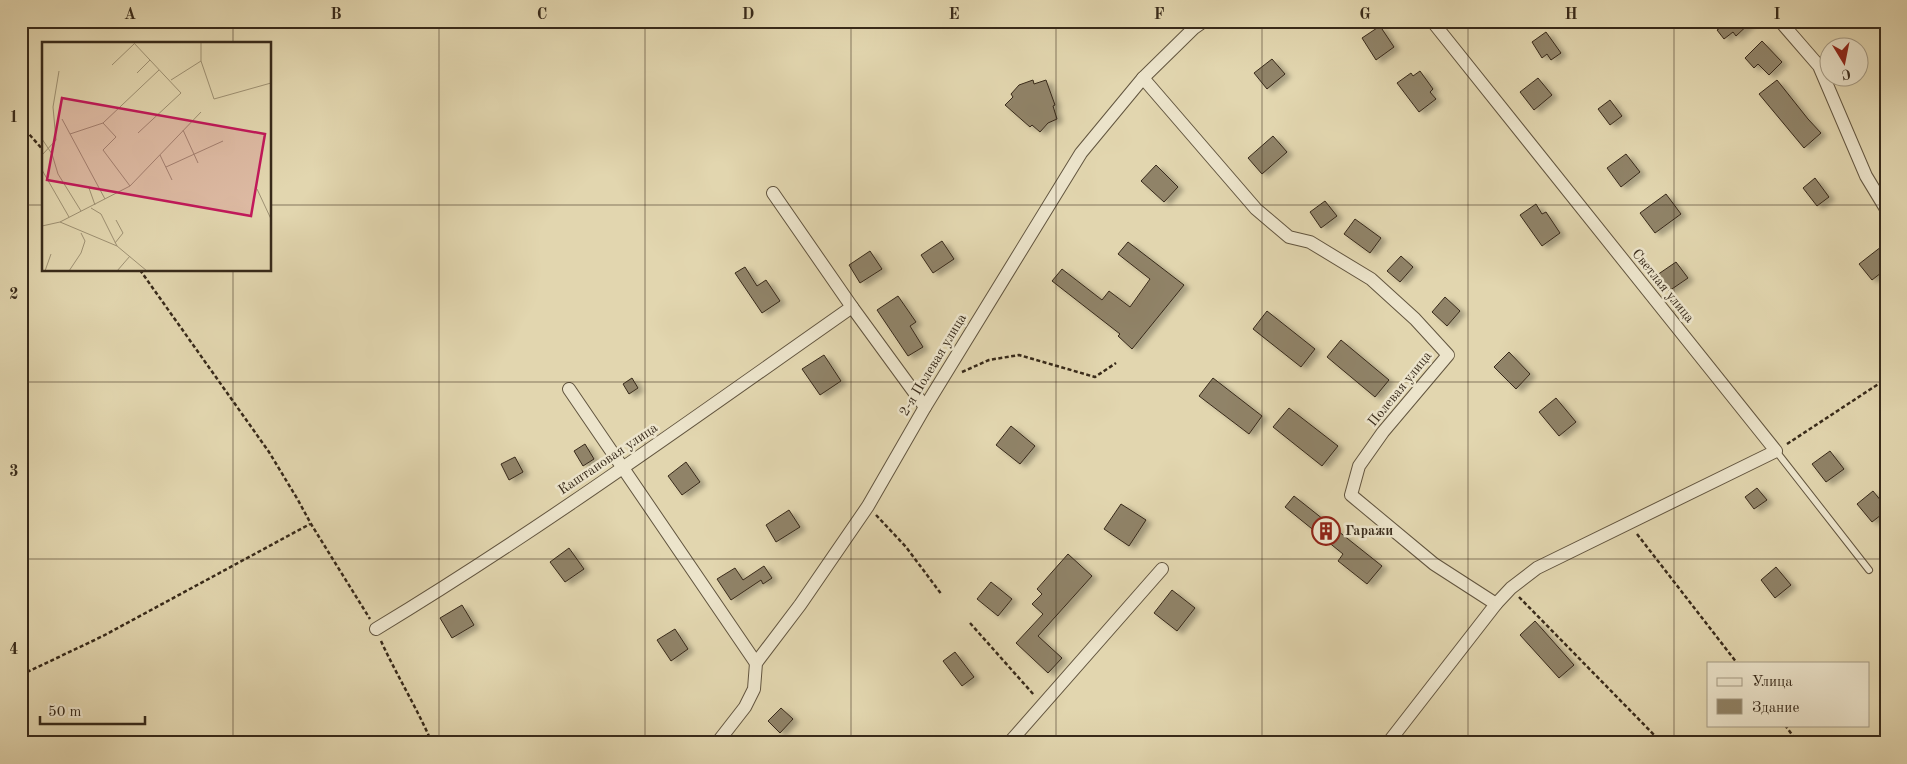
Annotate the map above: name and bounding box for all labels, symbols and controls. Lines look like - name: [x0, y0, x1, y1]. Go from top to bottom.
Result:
- text: A: [124, 7, 136, 23]
- text: B: [330, 7, 342, 23]
- text: C: [537, 7, 547, 23]
- text: D: [742, 7, 754, 23]
- text: E: [948, 7, 960, 23]
- text: F: [1154, 7, 1165, 23]
- text: G: [1359, 7, 1371, 23]
- text: H: [1564, 7, 1578, 23]
- text: I: [1773, 7, 1781, 23]
- north arrow: [1820, 38, 1870, 88]
- inset map: [42, 42, 271, 271]
- text: С: [1840, 66, 1852, 82]
- text: 1: [9, 110, 19, 126]
- street label: Светлая улица: [1629, 247, 1697, 325]
- text: 2: [9, 287, 19, 303]
- street label: 2-я Полевая улица: [897, 311, 969, 419]
- street label: Полевая улица: [1366, 349, 1434, 429]
- street label: Каштановая улица: [556, 421, 660, 497]
- text: 3: [9, 464, 19, 480]
- building icon: Гаражи: [1311, 516, 1341, 546]
- place label: Гаражи: [1345, 524, 1393, 538]
- text: 4: [9, 642, 19, 658]
- legend: [1707, 662, 1870, 726]
- text: Улица: [1752, 675, 1793, 690]
- scale bar: [40, 694, 145, 726]
- text: Здание: [1752, 701, 1799, 716]
- text: 50 m: [48, 705, 82, 720]

